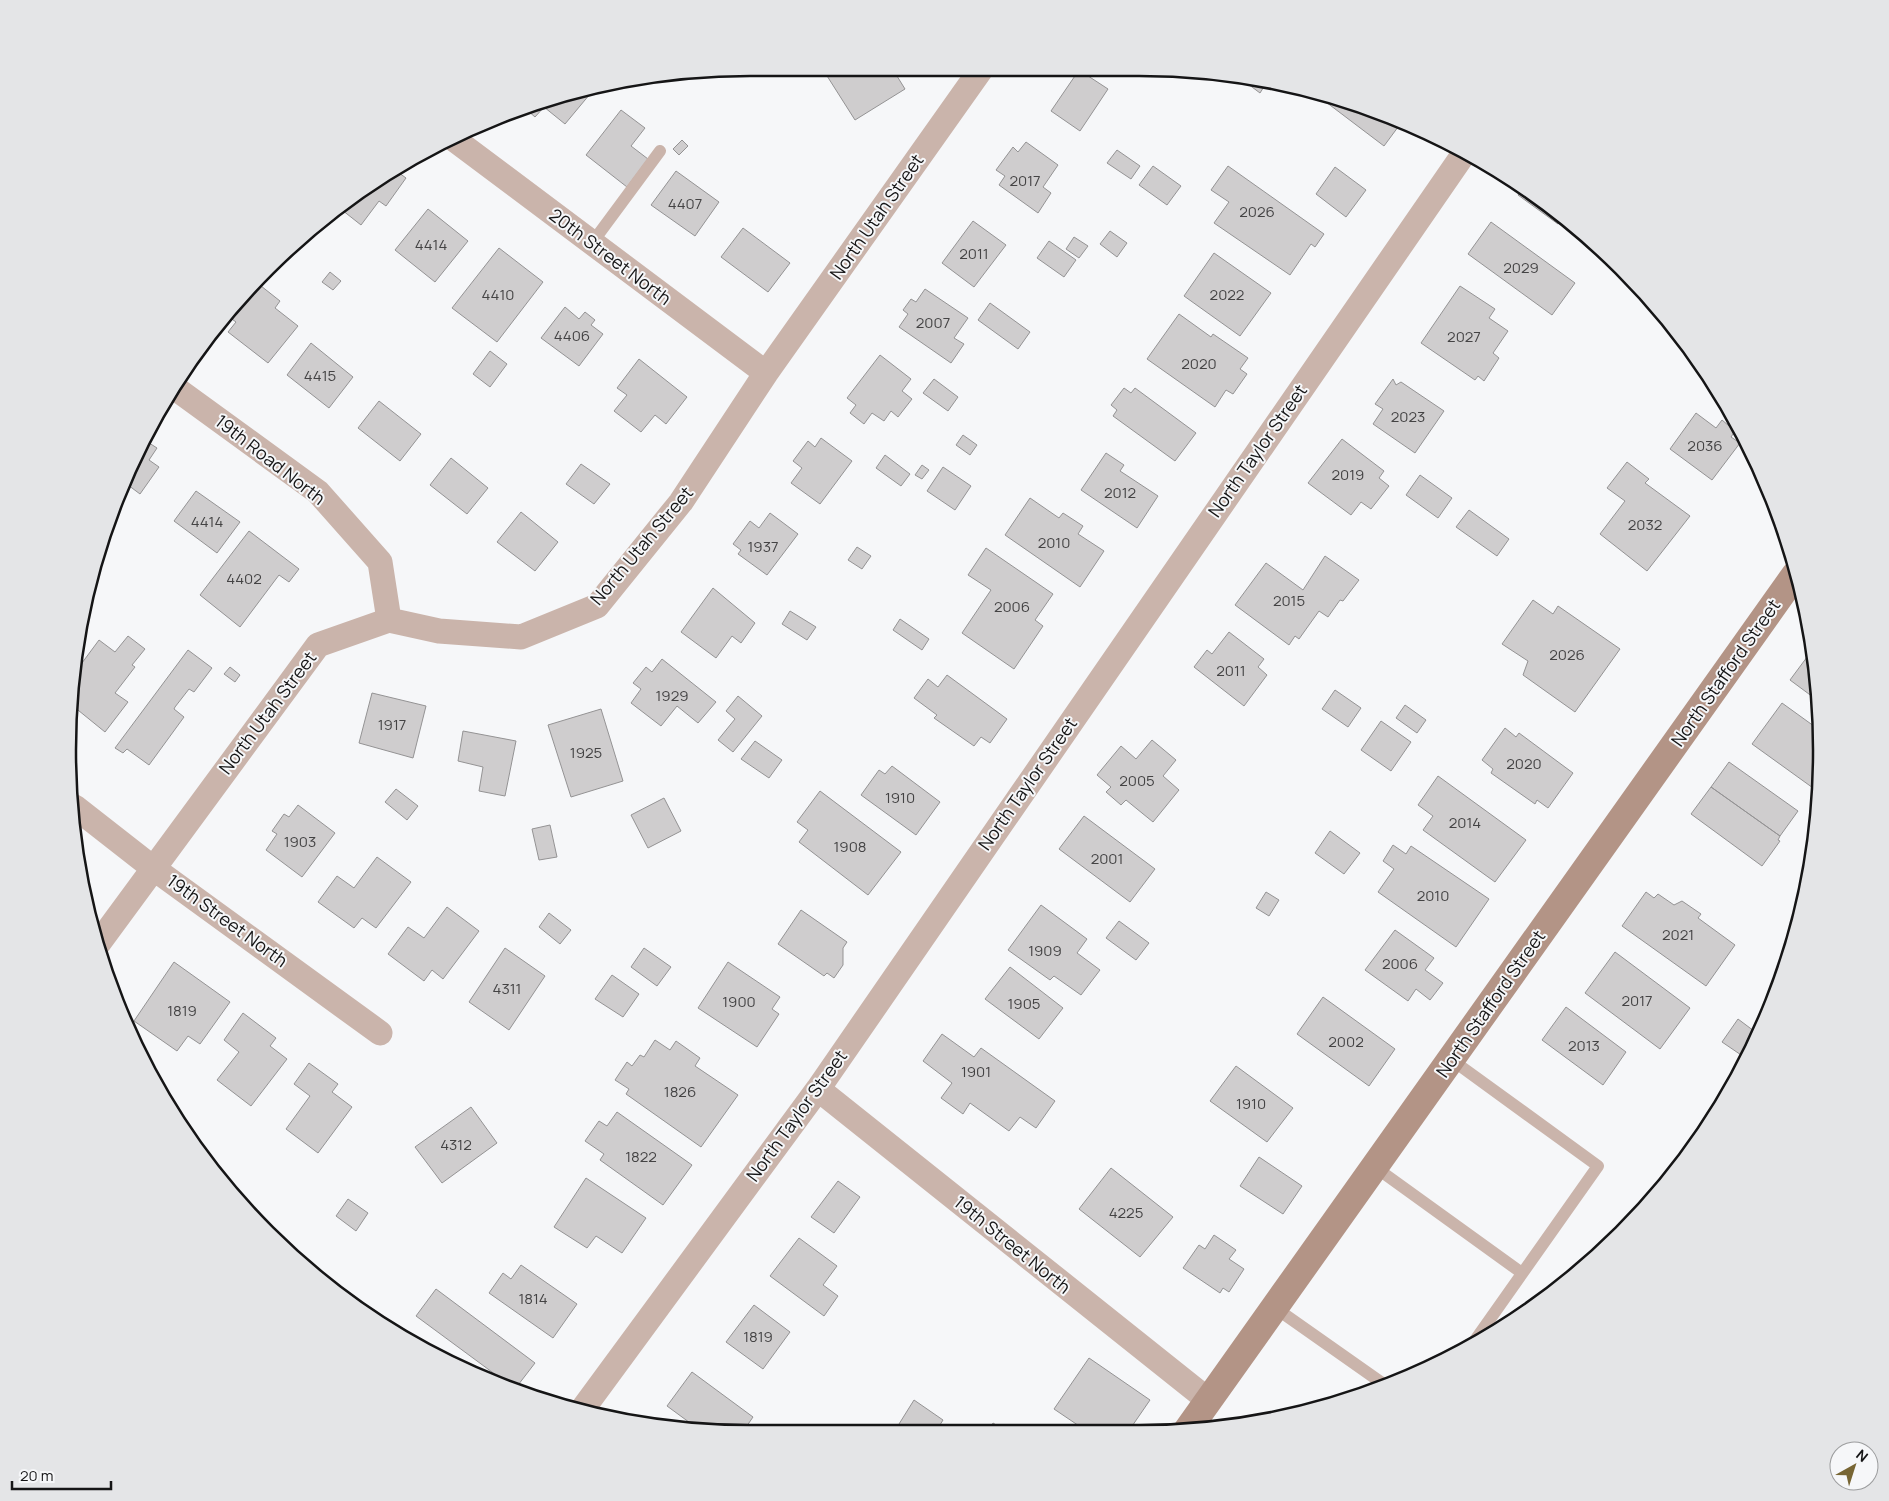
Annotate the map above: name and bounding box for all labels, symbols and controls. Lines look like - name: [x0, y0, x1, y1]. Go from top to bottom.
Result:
- street label: North Utah Street: [824, 149, 928, 284]
- house number: 2017: [1009, 170, 1041, 191]
- house number: 4407: [668, 193, 702, 214]
- house number: 2026: [1239, 201, 1275, 222]
- street label: 20th Street North: [545, 203, 676, 310]
- house number: 4414: [415, 234, 447, 255]
- house number: 2011: [959, 243, 989, 264]
- house number: 2029: [1503, 257, 1539, 278]
- house number: 4410: [482, 284, 514, 305]
- house number: 2022: [1210, 284, 1244, 305]
- house number: 2007: [916, 312, 950, 333]
- house number: 4406: [554, 325, 590, 346]
- house number: 2027: [1447, 326, 1481, 347]
- house number: 2020: [1181, 353, 1217, 374]
- house number: 4415: [304, 365, 336, 386]
- street label: North Taylor Street: [1202, 379, 1312, 522]
- house number: 2023: [1391, 406, 1425, 427]
- street label: 19th Road North: [211, 409, 331, 510]
- house number: 2036: [1687, 435, 1723, 456]
- house number: 2019: [1332, 464, 1364, 485]
- street label: North Utah Street: [584, 481, 698, 610]
- house number: 2012: [1104, 482, 1136, 503]
- house number: 4414: [191, 511, 223, 532]
- house number: 2032: [1628, 514, 1662, 535]
- house number: 2010: [1038, 532, 1070, 553]
- house number: 1937: [748, 536, 778, 557]
- house number: 4402: [226, 568, 262, 589]
- house number: 2015: [1273, 590, 1305, 611]
- street label: North Stafford Street: [1665, 594, 1785, 751]
- house number: 2006: [994, 596, 1030, 617]
- house number: 2026: [1549, 644, 1585, 665]
- street label: North Utah Street: [213, 646, 321, 779]
- house number: 2011: [1216, 660, 1246, 681]
- house number: 1929: [655, 685, 689, 706]
- street label: North Taylor Street: [972, 712, 1082, 855]
- house number: 1917: [378, 714, 406, 735]
- house number: 1925: [570, 742, 602, 763]
- house number: 2020: [1506, 753, 1542, 774]
- house number: 2005: [1119, 770, 1155, 791]
- house number: 1910: [885, 787, 915, 808]
- house number: 2014: [1449, 812, 1481, 833]
- house number: 1903: [284, 831, 316, 852]
- house number: 1908: [833, 836, 867, 857]
- house number: 2001: [1091, 848, 1123, 869]
- street label: 19th Street North: [162, 868, 293, 972]
- house number: 2010: [1417, 885, 1449, 906]
- house number: 2021: [1662, 924, 1694, 945]
- street label: North Stafford Street: [1430, 925, 1550, 1082]
- house number: 1909: [1028, 940, 1062, 961]
- house number: 2006: [1382, 953, 1418, 974]
- house number: 4311: [493, 978, 521, 999]
- house number: 2017: [1621, 990, 1653, 1011]
- house number: 1900: [722, 991, 756, 1012]
- house number: 1905: [1008, 993, 1040, 1014]
- house number: 1819: [167, 1000, 197, 1021]
- house number: 2002: [1328, 1031, 1364, 1052]
- house number: 2013: [1568, 1035, 1600, 1056]
- street label: North Taylor Street: [740, 1045, 852, 1186]
- house number: 1901: [961, 1061, 991, 1082]
- house number: 1826: [664, 1081, 696, 1102]
- house number: 1910: [1236, 1093, 1266, 1114]
- house number: 4312: [440, 1134, 472, 1155]
- house number: 1822: [625, 1146, 657, 1167]
- street label: 19th Street North: [949, 1190, 1076, 1299]
- house number: 4225: [1109, 1202, 1143, 1223]
- house number: 1814: [518, 1288, 548, 1309]
- house number: 1819: [743, 1326, 773, 1347]
- north arrow: [1829, 1441, 1879, 1491]
- text: N: [1853, 1445, 1872, 1466]
- scale bar: [12, 1458, 111, 1490]
- text: 20 m: [20, 1465, 53, 1486]

